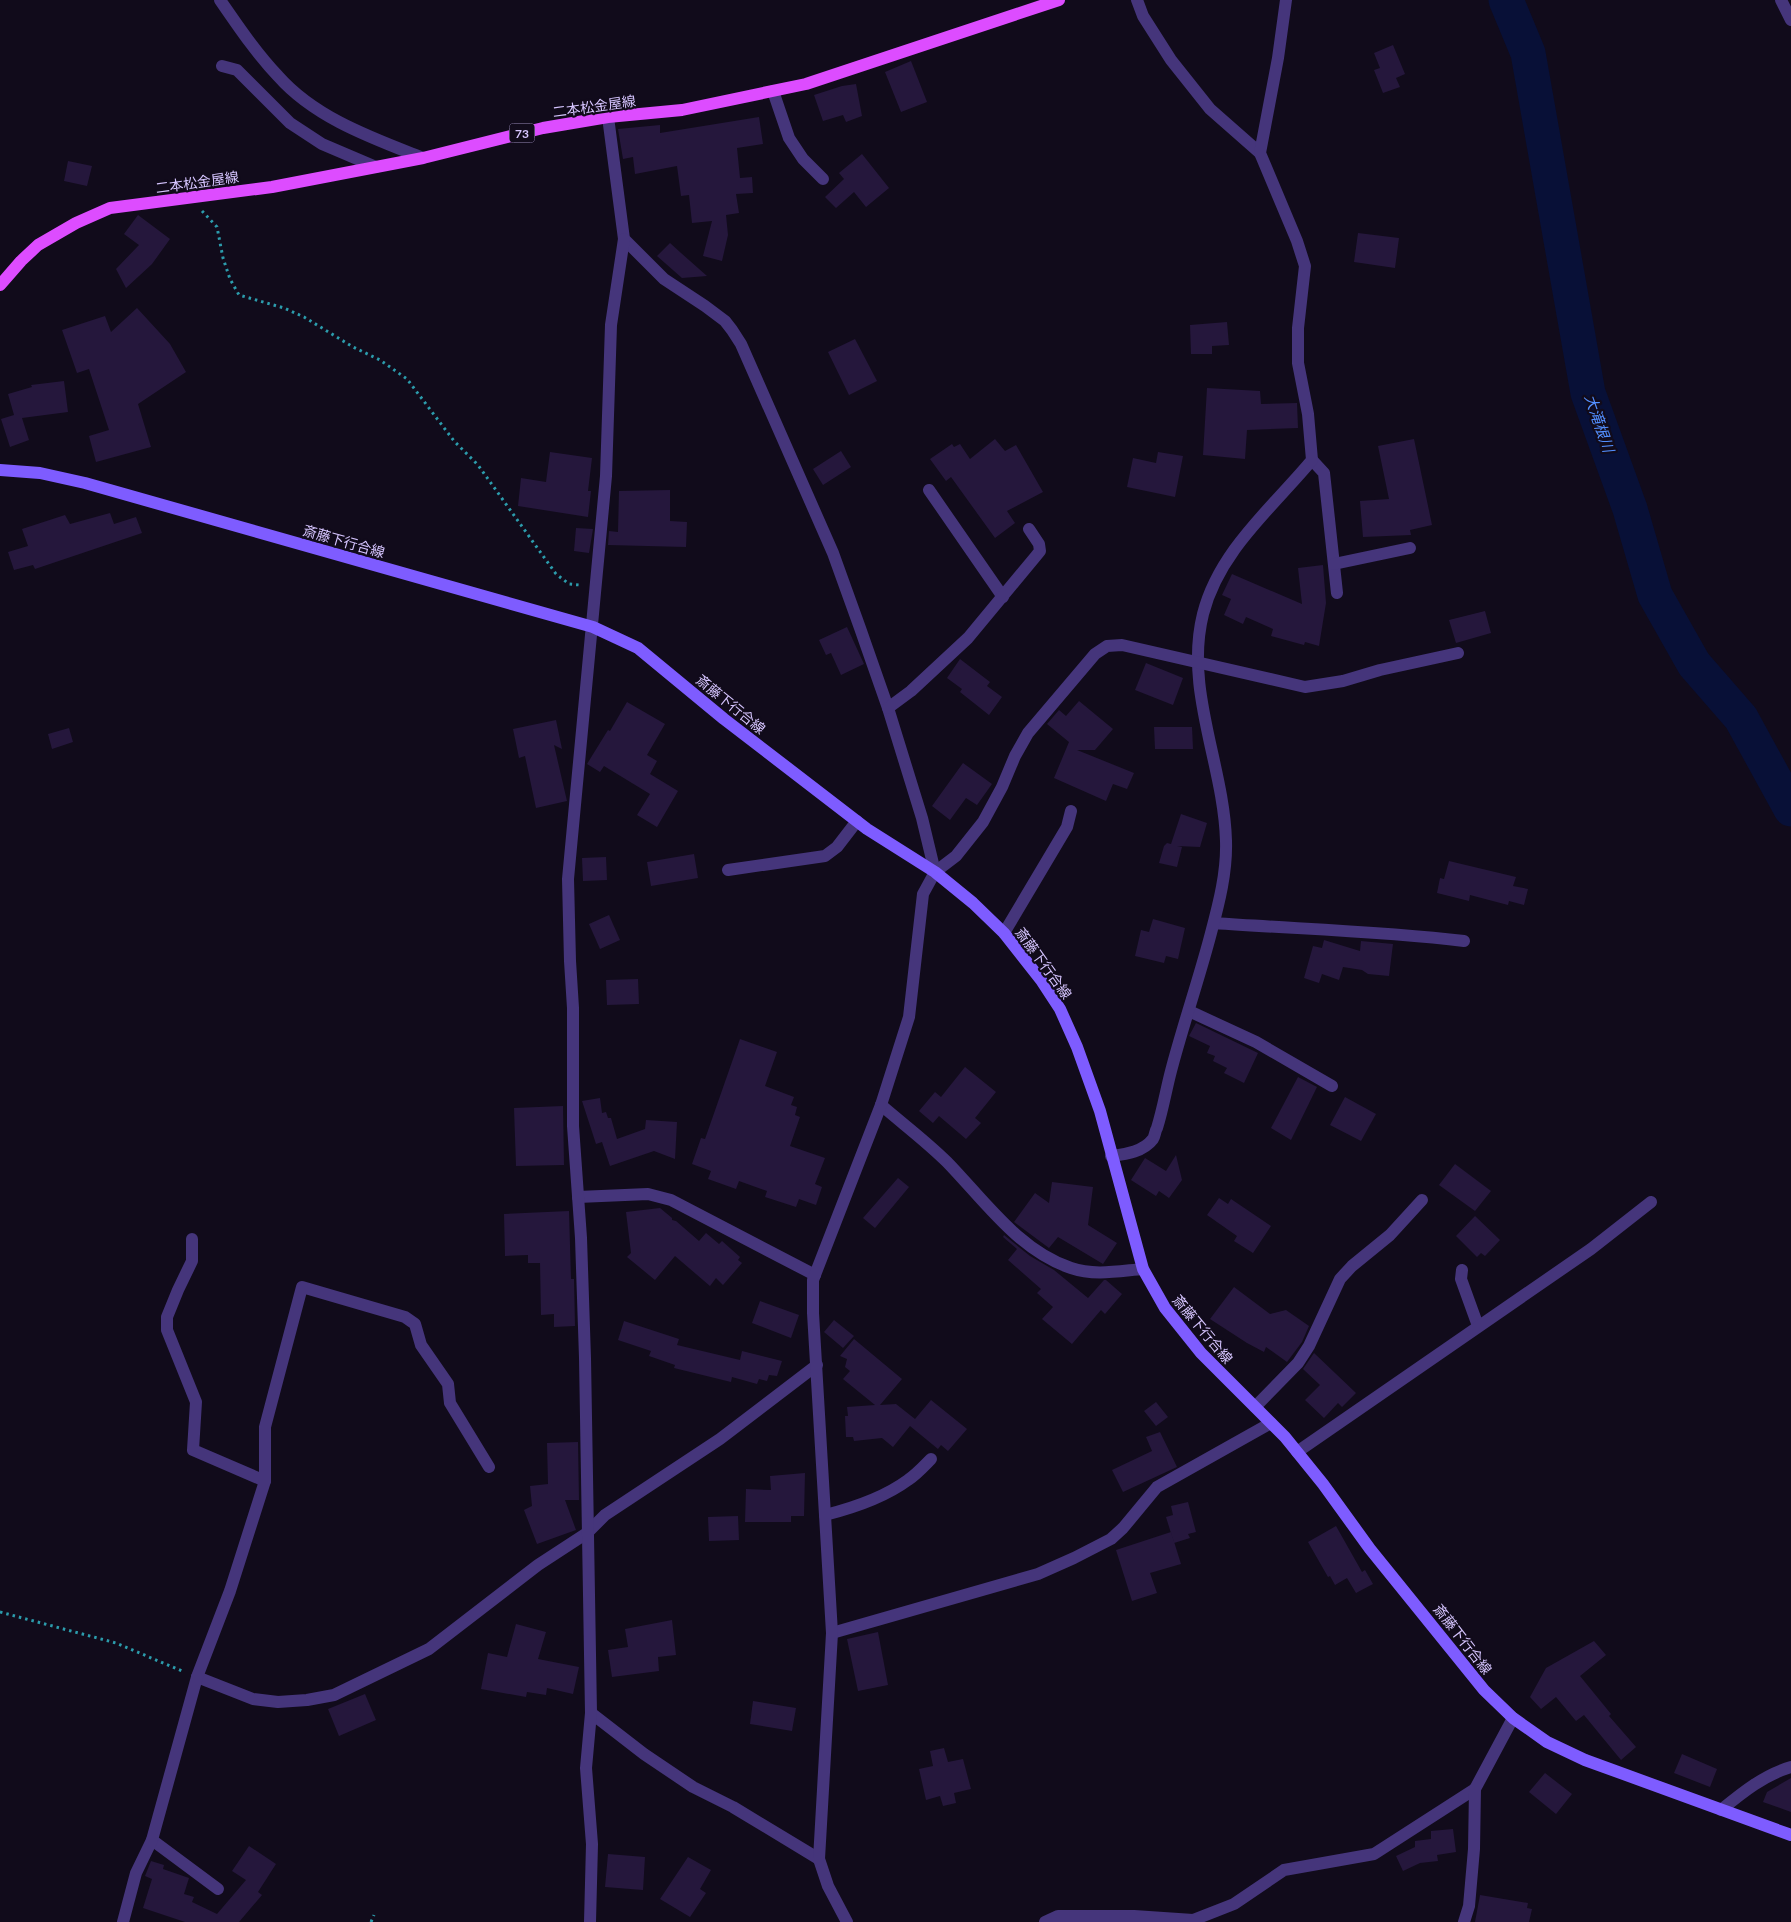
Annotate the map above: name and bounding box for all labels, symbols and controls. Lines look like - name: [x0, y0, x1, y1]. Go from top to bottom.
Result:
- street label: 二本松金屋線: [551, 92, 637, 120]
- road number: 73: [510, 124, 534, 142]
- street label: 二本松金屋線: [154, 168, 240, 196]
- water label: 大滝根川: [1582, 392, 1619, 456]
- street label: 斎藤下行合線: [301, 521, 387, 561]
- street label: 斎藤下行合線: [693, 671, 769, 737]
- street label: 斎藤下行合線: [1012, 924, 1076, 1002]
- street label: 斎藤下行合線: [1169, 1291, 1237, 1367]
- street label: 斎藤下行合線: [1430, 1601, 1496, 1677]

